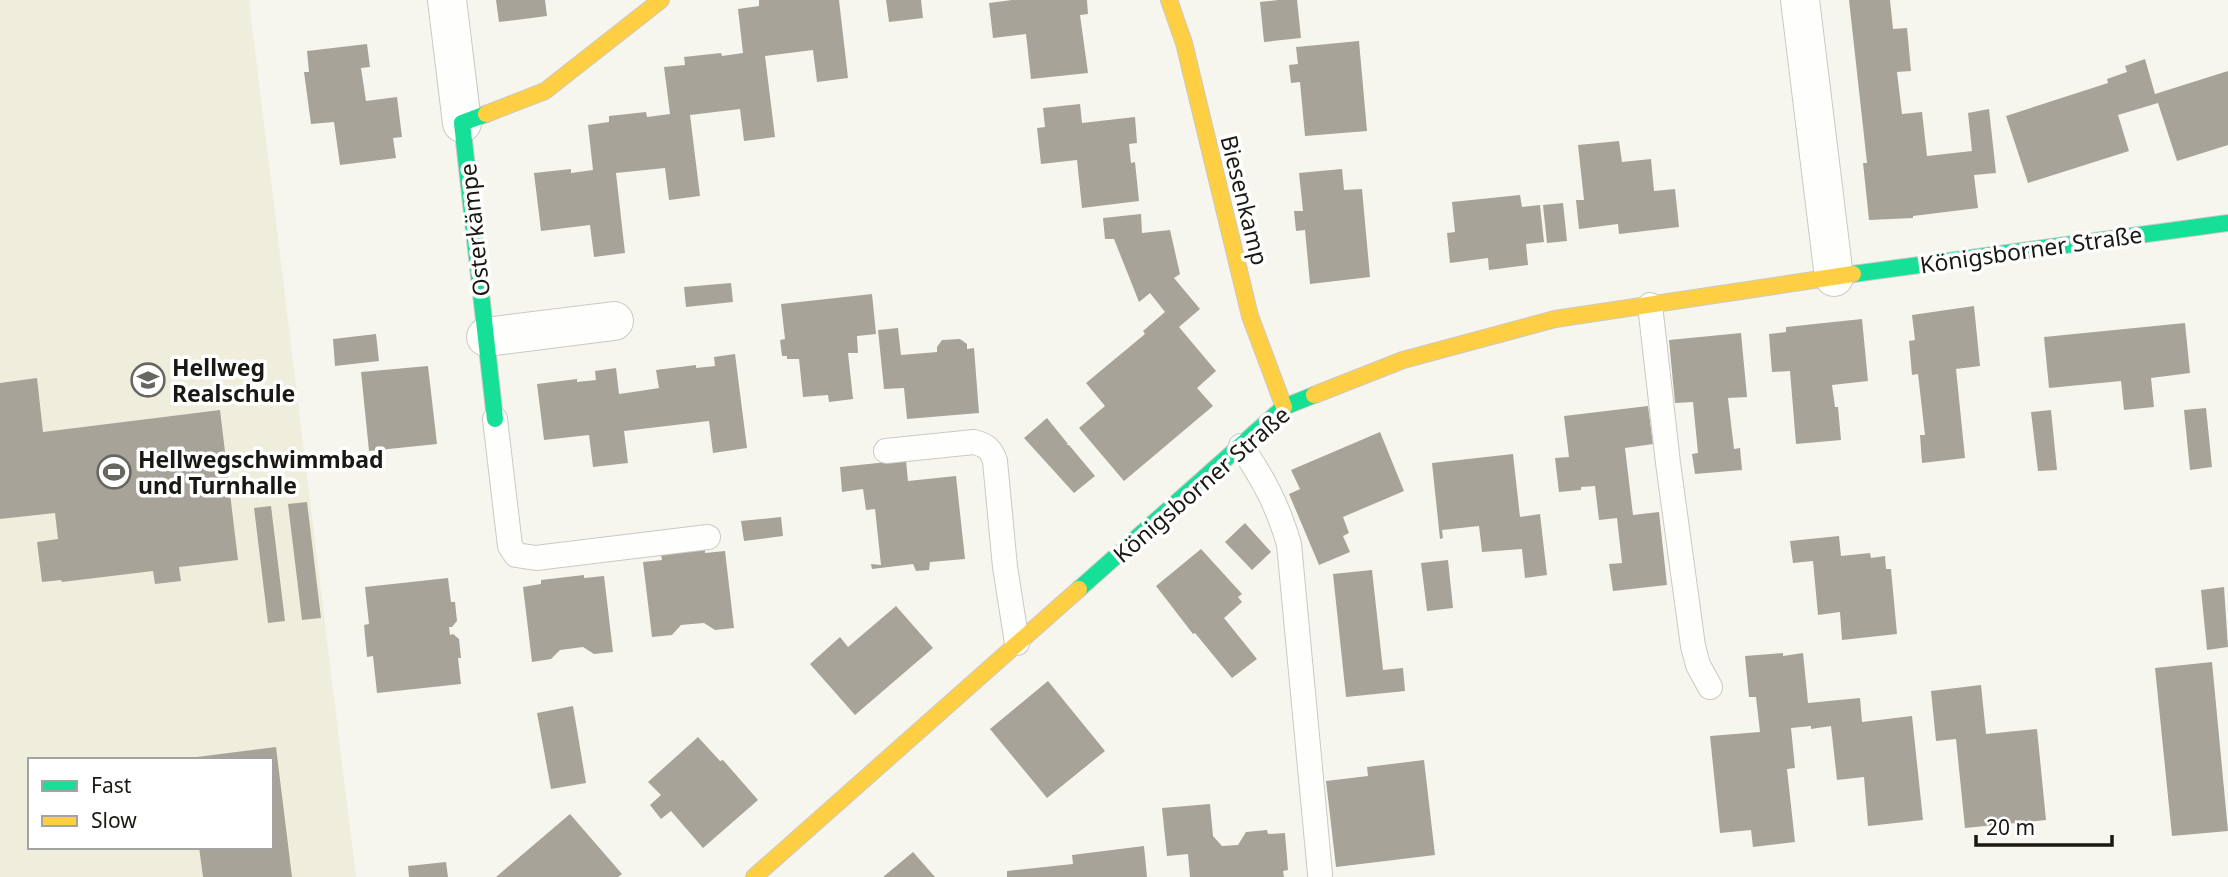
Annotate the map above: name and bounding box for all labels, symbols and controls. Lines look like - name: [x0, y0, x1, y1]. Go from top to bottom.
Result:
- street label: Biesenkamp: [1213, 132, 1277, 268]
- street label: Osterkämpe: [451, 162, 497, 298]
- street label: Königsborner Straße: [1918, 218, 2144, 280]
- place label: Hellweg Realschule: [172, 351, 295, 409]
- school or university icon: Hellweg Realschule: [129, 361, 167, 399]
- street label: Königsborner Straße: [1106, 398, 1296, 570]
- place label: Hellwegschwimmbad und Turnhalle: [138, 443, 384, 501]
- sports icon: Hellwegschwimmbad und Turnhalle: [95, 453, 133, 491]
- legend: [28, 758, 273, 849]
- text: Fast: [91, 771, 132, 799]
- scale bar: [1976, 804, 2112, 848]
- text: Slow: [91, 806, 137, 834]
- text: 20 m: [1986, 813, 2035, 841]

